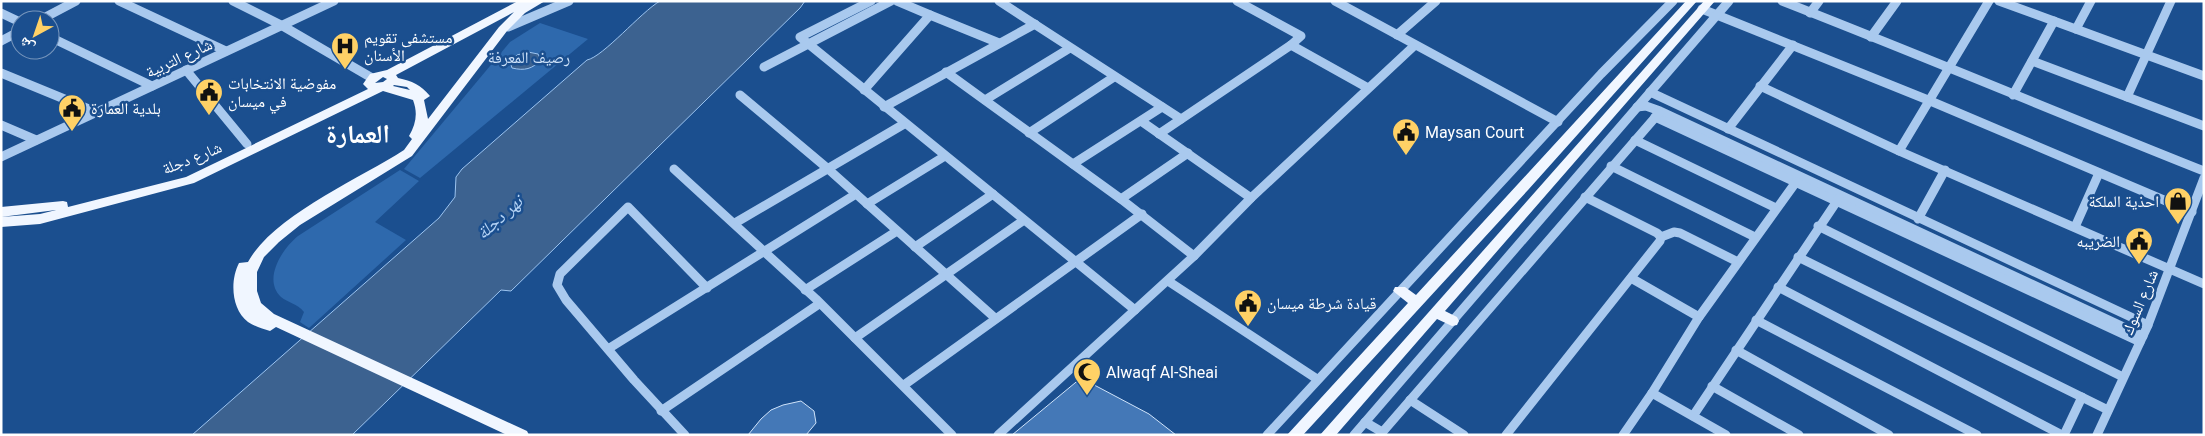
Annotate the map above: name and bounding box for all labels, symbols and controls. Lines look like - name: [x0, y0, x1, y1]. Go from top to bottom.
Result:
- north arrow: [10, 10, 60, 60]
- place label: مستشفى تقويم الأسنان: [364, 28, 453, 66]
- hospital icon: مستشفى تقويم الأسنان: [330, 31, 360, 70]
- text: ش: [16, 33, 38, 56]
- street label: شارع التربية: [143, 34, 216, 83]
- park label: رصيف المعرفة: [488, 48, 570, 67]
- place label: مفوضية الانتخابات في ميسان: [228, 74, 336, 114]
- public building icon: مفوضية الانتخابات في ميسان: [194, 77, 224, 116]
- public building icon: بلدية العمارة: [57, 93, 87, 132]
- place label: بلدية العمارة: [91, 99, 161, 118]
- public building icon: Maysan Court: [1391, 117, 1421, 156]
- district label: العمارة: [326, 119, 390, 149]
- place label: Maysan Court: [1425, 123, 1524, 142]
- street label: شارع دجلة: [160, 138, 225, 179]
- shop icon: احذية الملكة: [2163, 186, 2193, 225]
- water label: نهر دجلة: [472, 189, 529, 243]
- place label: احذية الملكة: [2088, 192, 2159, 211]
- public building icon: الضريبه: [2124, 226, 2154, 265]
- place label: الضريبه: [2076, 232, 2120, 251]
- street label: شارع السوك: [2118, 267, 2163, 338]
- public building icon: قيادة شرطة ميسان: [1233, 288, 1263, 327]
- place label: قيادة شرطة ميسان: [1267, 294, 1377, 314]
- mosque icon: Alwaqf Al-Sheai: [1072, 357, 1102, 396]
- place label: Alwaqf Al-Sheai: [1106, 363, 1218, 382]

